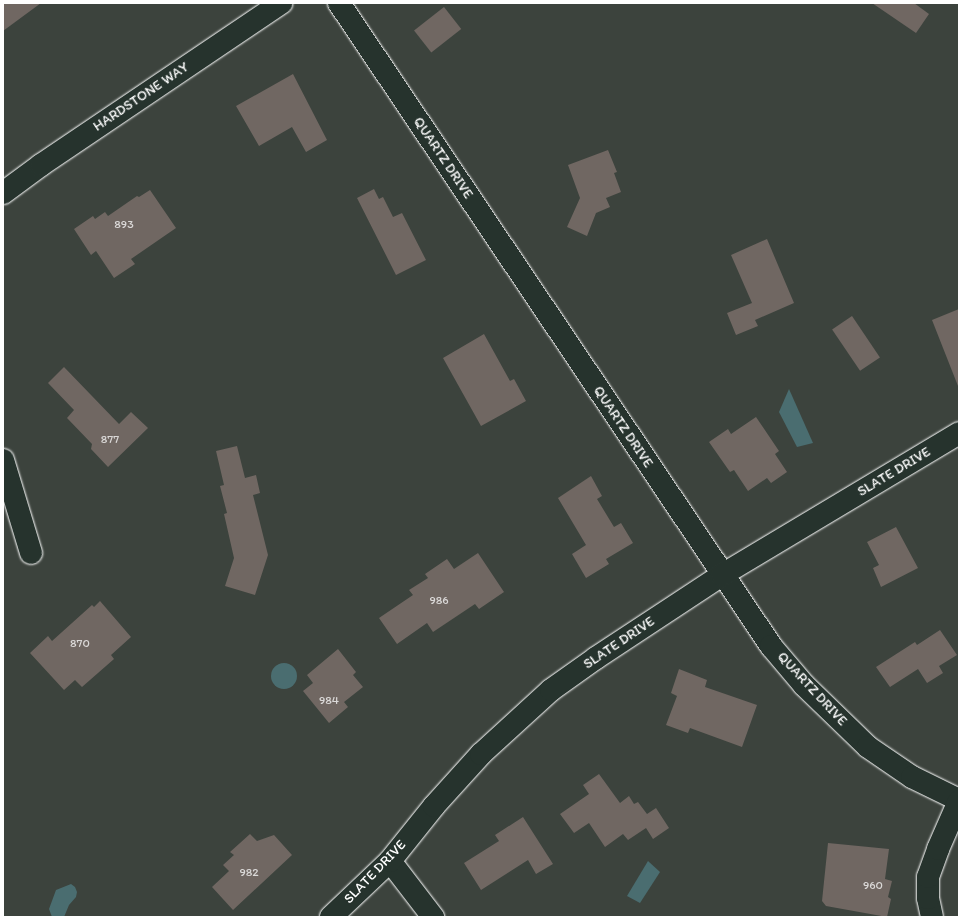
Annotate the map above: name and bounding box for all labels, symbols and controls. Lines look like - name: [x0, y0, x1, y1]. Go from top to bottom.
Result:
- street label: HARDSTONE WAY: [90, 59, 192, 135]
- street label: QUARTZ DRIVE: [409, 114, 477, 202]
- house number: 893: [114, 218, 134, 232]
- street label: QUARTZ DRIVE: [589, 383, 657, 471]
- house number: 877: [101, 433, 119, 447]
- street label: SLATE DRIVE: [855, 444, 933, 500]
- house number: 986: [429, 594, 449, 608]
- street label: SLATE DRIVE: [580, 613, 658, 673]
- house number: 870: [70, 637, 90, 651]
- street label: QUARTZ DRIVE: [773, 648, 851, 730]
- house number: 984: [319, 694, 339, 708]
- street label: SLATE DRIVE: [340, 837, 410, 907]
- house number: 982: [239, 866, 259, 880]
- house number: 960: [863, 879, 883, 893]

